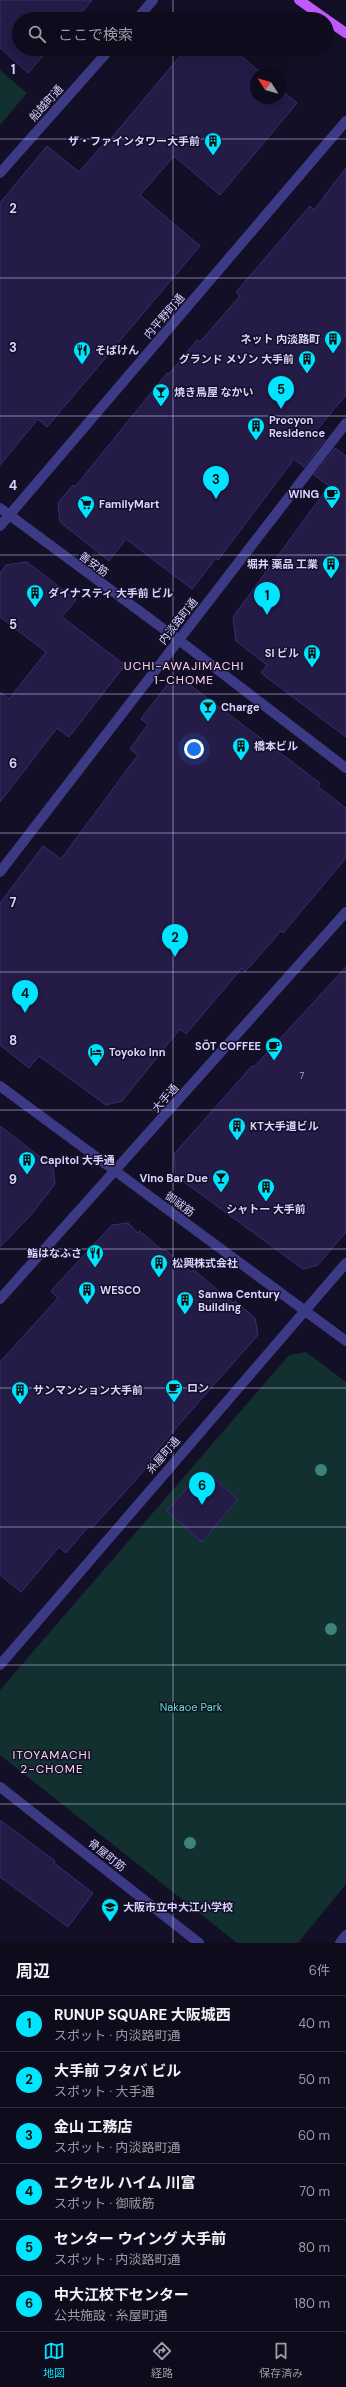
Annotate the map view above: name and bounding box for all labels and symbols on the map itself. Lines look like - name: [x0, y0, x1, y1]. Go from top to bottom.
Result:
- text: 1: [11, 61, 15, 78]
- north arrow: [250, 68, 286, 104]
- street label: 船越町通: [26, 82, 66, 124]
- building icon: ザ・ファインタワー大手前: [203, 131, 223, 156]
- place label: ザ・ファインタワー大手前: [68, 134, 200, 148]
- text: 2: [9, 200, 17, 217]
- street label: 内平野町通: [141, 291, 187, 341]
- building icon: ネット 内淡路町: [323, 329, 343, 354]
- place label: ネット 内淡路町: [240, 332, 320, 346]
- text: 3: [9, 339, 17, 356]
- restaurant icon: そばけん: [72, 340, 92, 365]
- place label: そばけん: [95, 343, 139, 357]
- building icon: グランド メゾン 大手前: [297, 349, 317, 374]
- place label: グランド メゾン 大手前: [179, 352, 294, 366]
- pin: 5: [268, 376, 294, 409]
- bar icon: 焼き鳥屋 なかい: [151, 382, 171, 407]
- place label: 焼き鳥屋 なかい: [174, 385, 254, 399]
- place label: Procyon Residence: [269, 413, 325, 440]
- building icon: Procyon Residence: [246, 416, 266, 441]
- pin: 3: [203, 466, 229, 499]
- text: 4: [9, 477, 17, 494]
- cafe icon: WING: [322, 484, 342, 509]
- place label: WING: [288, 487, 319, 501]
- supermarket icon: FamilyMart: [76, 494, 96, 519]
- place label: FamilyMart: [99, 497, 160, 511]
- street label: 善安筋: [77, 549, 111, 579]
- building icon: 堀井 薬品 工業: [321, 554, 341, 579]
- place label: 堀井 薬品 工業: [247, 557, 318, 571]
- pin: 1: [254, 582, 280, 615]
- building icon: ダイナスティ 大手前 ビル: [25, 583, 45, 608]
- place label: ダイナスティ 大手前 ビル: [48, 586, 173, 600]
- street label: 内淡路町通: [156, 595, 200, 647]
- text: 5: [9, 616, 17, 633]
- building icon: SI ビル: [302, 643, 322, 668]
- place label: SI ビル: [265, 646, 299, 660]
- district label: UCHI-AWAJIMACHI 1-CHOME: [124, 658, 244, 688]
- bar icon: Charge: [198, 697, 218, 722]
- place label: Charge: [221, 700, 260, 714]
- building icon: 橋本ビル: [231, 736, 251, 761]
- your location: [184, 739, 204, 759]
- place label: 橋本ビル: [254, 739, 298, 753]
- text: 6: [9, 755, 17, 772]
- text: 7: [10, 894, 17, 911]
- pin: 2: [162, 924, 188, 957]
- pin: 4: [12, 980, 38, 1013]
- text: 8: [9, 1032, 17, 1049]
- cafe icon: SÖT COFFEE: [264, 1036, 284, 1061]
- place label: SÖT COFFEE: [195, 1039, 261, 1053]
- hotel icon: Toyoko Inn: [86, 1042, 106, 1067]
- place label: Toyoko Inn: [109, 1045, 166, 1059]
- house number: 7: [300, 1070, 305, 1082]
- street label: 大手通: [149, 1081, 181, 1115]
- building icon: KT大手道ビル: [227, 1116, 247, 1141]
- place label: KT大手道ビル: [250, 1119, 319, 1133]
- building icon: Capitol 大手通: [17, 1150, 37, 1175]
- place label: Capitol 大手通: [40, 1153, 115, 1167]
- bar icon: Vino Bar Due: [211, 1168, 231, 1193]
- text: 9: [9, 1171, 17, 1188]
- place label: Vino Bar Due: [139, 1171, 208, 1185]
- building icon: シャトー 大手前: [256, 1177, 276, 1202]
- street label: 御祓筋: [162, 1188, 197, 1219]
- place label: シャトー 大手前: [226, 1202, 306, 1216]
- restaurant icon: 鮨はなふさ: [85, 1243, 105, 1268]
- place label: 鮨はなふさ: [27, 1246, 82, 1260]
- building icon: 松興株式会社: [149, 1253, 169, 1278]
- place label: 松興株式会社: [172, 1256, 238, 1270]
- building icon: WESCO: [77, 1280, 97, 1305]
- place label: WESCO: [100, 1283, 141, 1297]
- place label: Sanwa Century Building: [198, 1287, 280, 1314]
- building icon: Sanwa Century Building: [175, 1290, 195, 1315]
- cafe icon: ロン: [164, 1378, 184, 1403]
- building icon: サンマンション大手前: [10, 1380, 30, 1405]
- place label: ロン: [187, 1381, 209, 1395]
- place label: サンマンション大手前: [33, 1383, 143, 1397]
- street label: 糸屋町通: [143, 1434, 183, 1476]
- pin: 6: [189, 1472, 215, 1505]
- park label: Nakaoe Park: [160, 1700, 223, 1714]
- district label: ITOYAMACHI 2-CHOME: [12, 1747, 92, 1777]
- street label: 骨屋町筋: [85, 1836, 129, 1874]
- school or university icon: 大阪市立中大江小学校: [100, 1897, 120, 1922]
- place label: 大阪市立中大江小学校: [123, 1900, 233, 1914]

